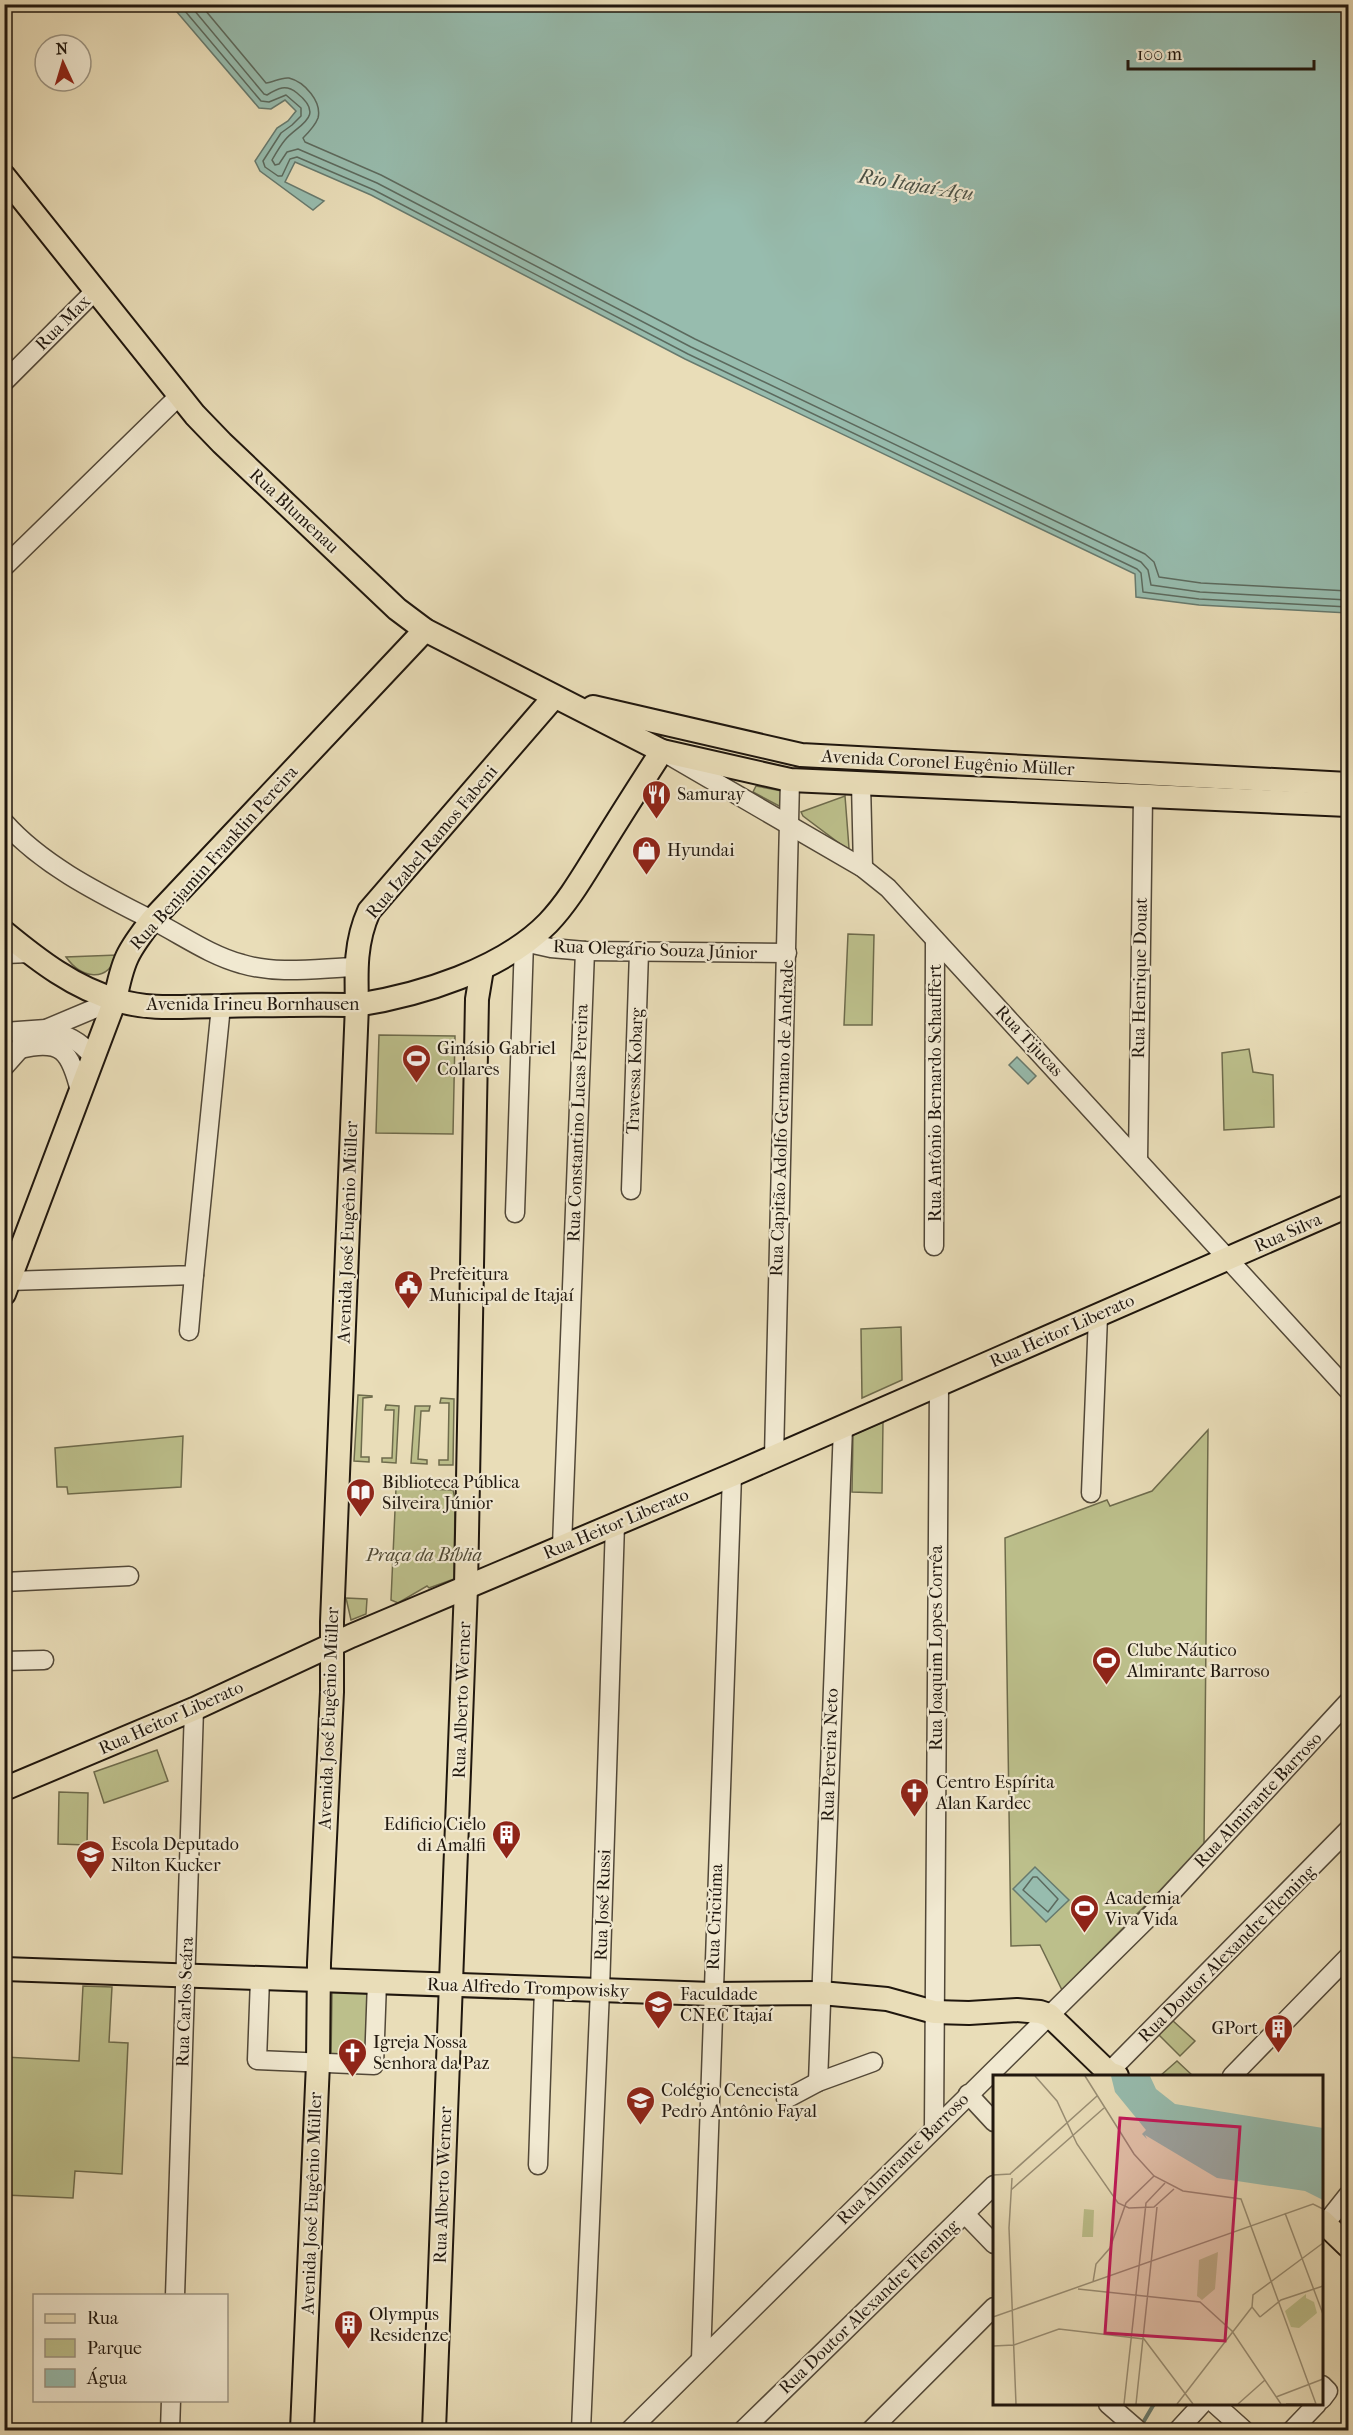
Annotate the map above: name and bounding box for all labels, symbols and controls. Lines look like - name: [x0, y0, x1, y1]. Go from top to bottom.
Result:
- north arrow: [33, 33, 93, 93]
- scale bar: [1128, 33, 1314, 71]
- text: N: [55, 39, 70, 58]
- text: 100 m: [1137, 44, 1182, 65]
- water label: Rio Itajaí-Açu: [855, 164, 975, 205]
- street label: Rua Max: [31, 291, 95, 355]
- street label: Rua Blumenau: [245, 464, 343, 558]
- street label: Avenida Coronel Eugênio Müller: [820, 746, 1075, 780]
- street label: Rua Benjamin Franklin Pereira: [126, 761, 303, 954]
- street label: Rua Izabel Ramos Fabeni: [362, 761, 503, 923]
- restaurant icon: Samuray: [640, 778, 672, 820]
- place label: Samuray: [677, 784, 746, 805]
- shop icon: Hyundai: [630, 834, 662, 876]
- place label: Hyundai: [667, 840, 735, 861]
- street label: Rua Henrique Douat: [1128, 897, 1152, 1059]
- street label: Rua Olegário Souza Júnior: [552, 936, 758, 964]
- street label: Rua Capitão Adolfo Germano de Andrade: [766, 959, 798, 1277]
- street label: Rua Antônio Bernardo Schauffert: [925, 964, 946, 1222]
- street label: Avenida Irineu Bornhausen: [145, 994, 360, 1015]
- street label: Rua Tijucas: [991, 1001, 1068, 1081]
- street label: Rua Constantino Lucas Pereira: [563, 1003, 593, 1242]
- street label: Travessa Kobarg: [622, 1007, 648, 1135]
- place label: Ginásio Gabriel Collares: [437, 1038, 556, 1080]
- sports icon: Ginásio Gabriel Collares: [400, 1042, 432, 1084]
- street label: Avenida José Eugênio Müller: [334, 1120, 362, 1345]
- street label: Rua Silva: [1251, 1209, 1326, 1257]
- place label: Prefeitura Municipal de Itajaí: [429, 1264, 574, 1306]
- public building icon: Prefeitura Municipal de Itajaí: [392, 1268, 424, 1310]
- street label: Rua Heitor Liberato: [986, 1290, 1138, 1372]
- place label: Biblioteca Pública Silveira Júnior: [382, 1472, 520, 1514]
- library icon: Biblioteca Pública Silveira Júnior: [345, 1476, 377, 1518]
- street label: Rua Heitor Liberato: [540, 1484, 692, 1564]
- park label: Praça da Bíblia: [365, 1545, 482, 1566]
- street label: Rua Joaquim Lopes Corrêa: [926, 1545, 947, 1751]
- street label: Avenida José Eugênio Müller: [315, 1606, 343, 1831]
- street label: Rua Alberto Werner: [449, 1621, 475, 1779]
- place label: Clube Náutico Almirante Barroso: [1126, 1640, 1270, 1682]
- sports icon: Clube Náutico Almirante Barroso: [1090, 1644, 1122, 1686]
- street label: Rua Heitor Liberato: [95, 1677, 247, 1759]
- street label: Rua Pereira Neto: [817, 1688, 843, 1822]
- street label: Rua Almirante Barroso: [1190, 1728, 1326, 1872]
- place label: Centro Espírita Alan Kardec: [935, 1772, 1055, 1814]
- church icon: Centro Espírita Alan Kardec: [899, 1776, 931, 1818]
- place label: Edificio Cielo di Amalfi: [384, 1814, 486, 1856]
- building icon: Edificio Cielo di Amalfi: [491, 1818, 523, 1860]
- place label: Escola Deputado Nilton Kucker: [111, 1834, 239, 1876]
- school or university icon: Escola Deputado Nilton Kucker: [74, 1838, 106, 1880]
- street label: Rua José Russi: [591, 1848, 615, 1961]
- street label: Rua Doutor Alexandre Fleming: [1134, 1861, 1320, 2047]
- street label: Rua Criciúma: [703, 1863, 727, 1971]
- place label: Academia Viva Vida: [1104, 1888, 1181, 1930]
- sports icon: Academia Viva Vida: [1068, 1892, 1100, 1934]
- street label: Rua Carlos Seára: [172, 1936, 198, 2067]
- street label: Rua Alfredo Trompowisky: [427, 1974, 631, 2002]
- place label: Faculdade CNEC Itajaí: [680, 1984, 773, 2026]
- school or university icon: Faculdade CNEC Itajaí: [643, 1988, 675, 2030]
- building icon: GPort: [1263, 2012, 1295, 2054]
- place label: GPort: [1212, 2018, 1259, 2039]
- place label: Igreja Nossa Senhora da Paz: [373, 2032, 490, 2074]
- church icon: Igreja Nossa Senhora da Paz: [336, 2036, 368, 2078]
- inset map: [993, 2075, 1323, 2405]
- place label: Colégio Cenecista Pedro Antônio Fayal: [661, 2080, 817, 2122]
- school or university icon: Colégio Cenecista Pedro Antônio Fayal: [624, 2084, 656, 2126]
- street label: Rua Almirante Barroso: [833, 2089, 973, 2229]
- street label: Avenida José Eugênio Müller: [298, 2091, 326, 2316]
- street label: Rua Alberto Werner: [430, 2106, 456, 2264]
- street label: Rua Doutor Alexandre Fleming: [775, 2215, 964, 2399]
- legend: [33, 2294, 228, 2402]
- place label: Olympus Residenze: [369, 2304, 449, 2346]
- text: Rua: [87, 2308, 119, 2329]
- building icon: Olympus Residenze: [332, 2308, 364, 2350]
- text: Parque: [87, 2338, 142, 2359]
- text: Água: [86, 2367, 128, 2389]

